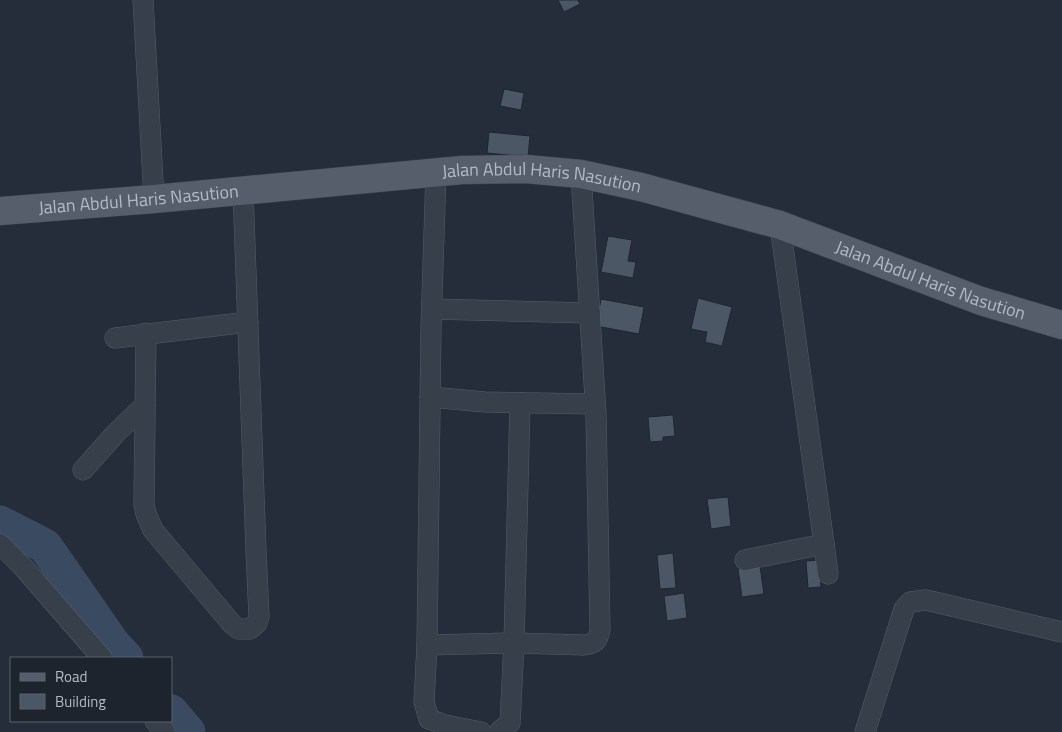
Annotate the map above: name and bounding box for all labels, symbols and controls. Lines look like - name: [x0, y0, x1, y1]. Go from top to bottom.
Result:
- street label: Jalan Abdul Haris Nasution: [441, 155, 644, 200]
- street label: Jalan Abdul Haris Nasution: [37, 177, 240, 221]
- street label: Jalan Abdul Haris Nasution: [832, 233, 1029, 327]
- legend: [10, 657, 172, 722]
- text: Road: [55, 665, 87, 688]
- text: Building: [55, 690, 106, 713]

